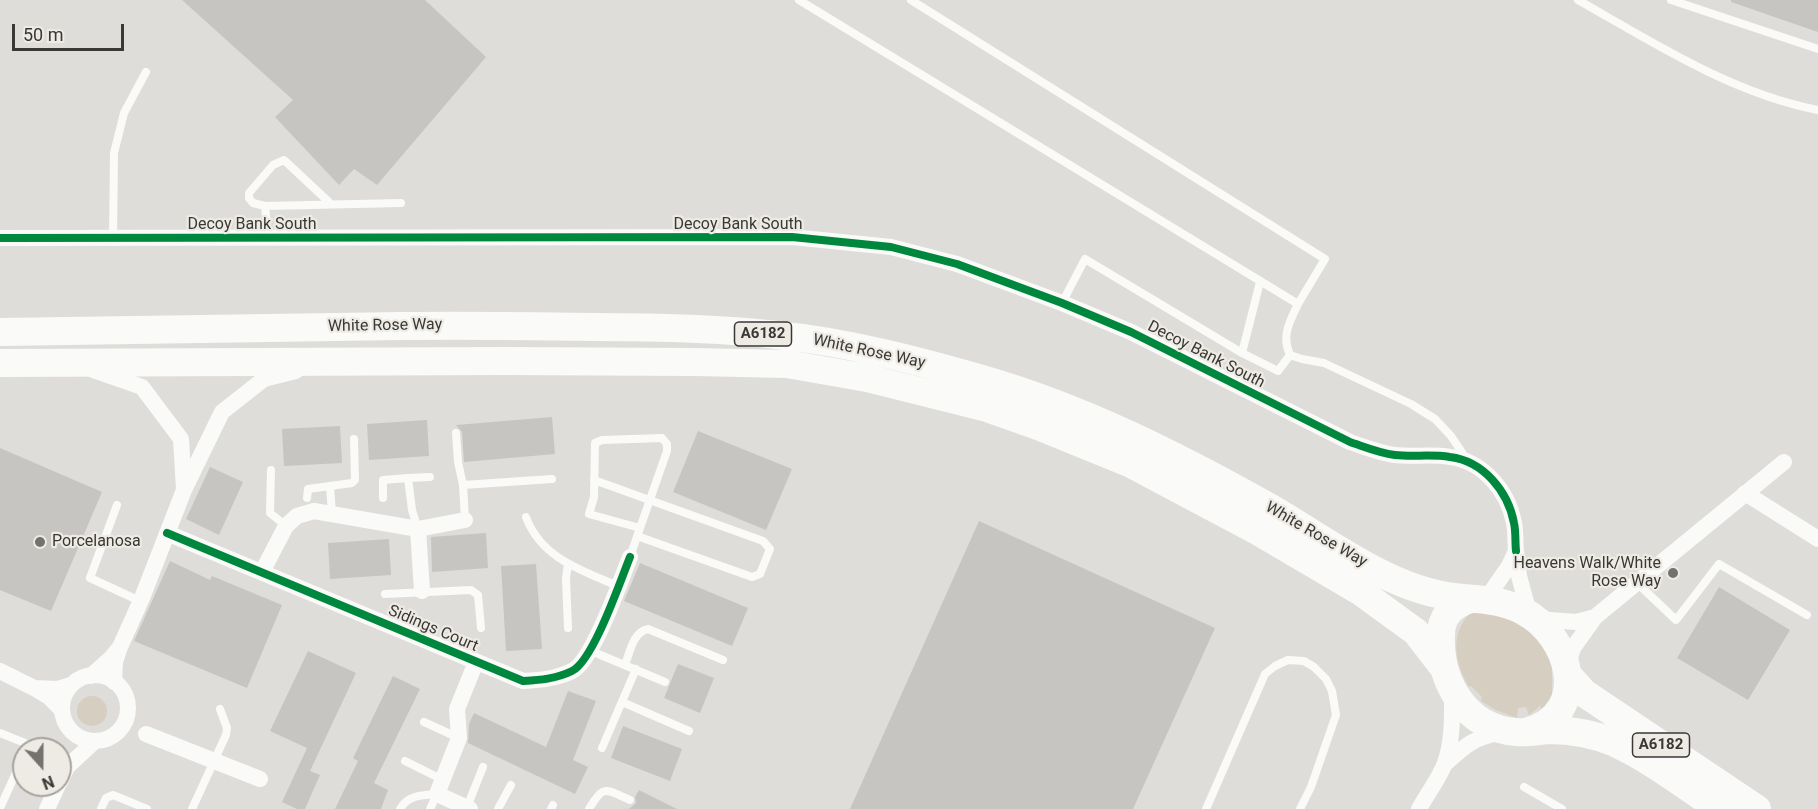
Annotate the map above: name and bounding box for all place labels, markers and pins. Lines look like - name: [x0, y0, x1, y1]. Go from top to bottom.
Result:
- place label: Porcelanosa: [52, 532, 141, 552]
- marker: Porcelanosa: [33, 535, 47, 549]
- place label: Heavens Walk/White Rose Way: [1513, 554, 1661, 592]
- marker: Heavens Walk/White Rose Way: [1666, 566, 1680, 580]

